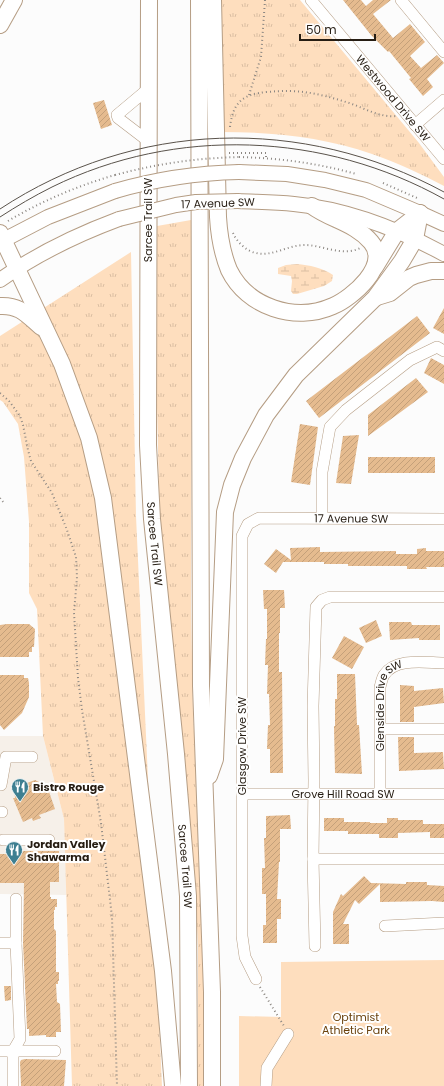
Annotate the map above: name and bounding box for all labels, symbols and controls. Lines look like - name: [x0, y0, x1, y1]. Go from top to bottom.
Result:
- scale bar: [300, 16, 375, 42]
- text: 50 m: [306, 21, 337, 38]
- street label: Westwood Drive SW: [352, 51, 434, 145]
- street label: Sarcee Trail SW: [140, 178, 156, 262]
- street label: 17 Avenue SW: [181, 194, 255, 212]
- street label: Sarcee Trail SW: [143, 501, 167, 587]
- street label: 17 Avenue SW: [314, 510, 389, 527]
- street label: Glenside Drive SW: [372, 656, 405, 751]
- street label: Glasgow Drive SW: [234, 696, 250, 795]
- restaurant icon: Bistro Rouge: [10, 777, 30, 802]
- place label: Bistro Rouge: [33, 779, 104, 795]
- street label: Grove Hill Road SW: [291, 786, 395, 802]
- street label: Sarcee Trail SW: [174, 824, 196, 909]
- place label: Jordan Valley Shawarma: [27, 836, 106, 865]
- restaurant icon: Jordan Valley Shawarma: [4, 840, 24, 865]
- park label: Optimist Athletic Park: [322, 1009, 390, 1038]

